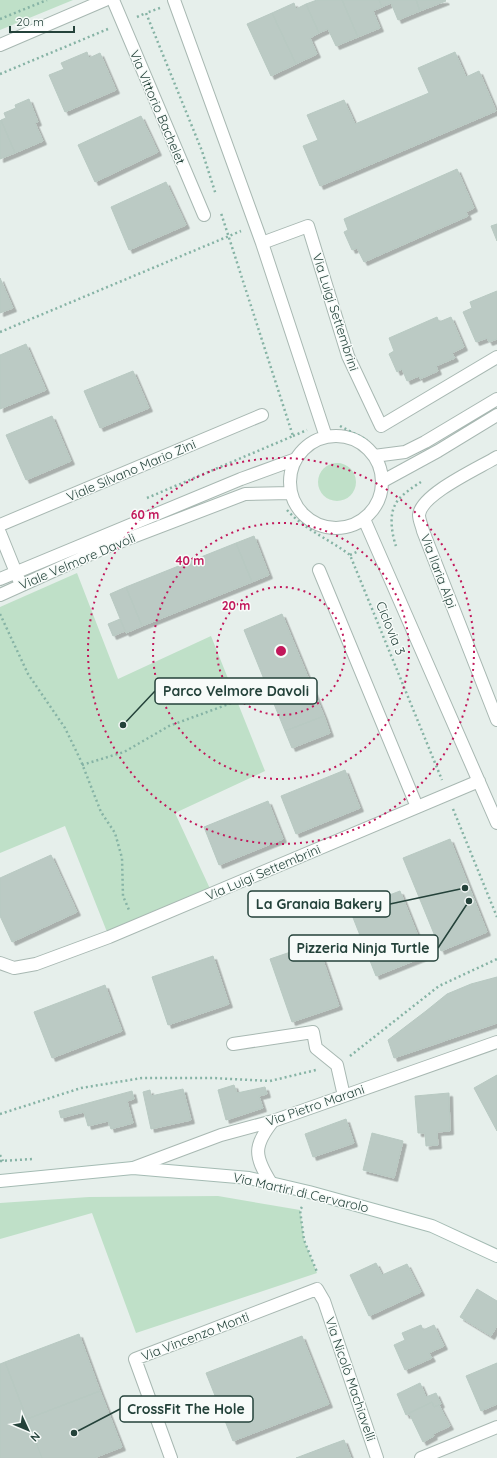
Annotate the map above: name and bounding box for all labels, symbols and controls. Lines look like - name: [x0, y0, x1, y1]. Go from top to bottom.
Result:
- scale bar: [10, 8, 74, 34]
- text: 20 m: [16, 14, 44, 29]
- street label: Via Vittorio Bachelet: [127, 47, 189, 167]
- street label: Via Luigi Settembrini: [309, 251, 363, 373]
- street label: Viale Silvano Mario Zini: [64, 436, 198, 504]
- text: 60 m: [131, 507, 159, 522]
- street label: Viale Velmore Davoli: [17, 529, 137, 593]
- street label: Via Ilaria Alpi: [418, 532, 460, 610]
- text: 40 m: [176, 553, 204, 568]
- text: 20 m: [222, 598, 250, 613]
- street label: Ciclovia 3: [373, 599, 409, 657]
- centre of rings: [274, 644, 288, 658]
- callout: Parco Velmore Davoli: [155, 678, 317, 704]
- text: Parco Velmore Davoli: [163, 682, 309, 700]
- street label: Via Luigi Settembrini: [203, 841, 323, 903]
- callout: La Granaia Bakery: [248, 891, 390, 917]
- text: La Granaia Bakery: [256, 895, 382, 913]
- callout: Pizzeria Ninja Turtle: [289, 935, 438, 961]
- text: Pizzeria Ninja Turtle: [296, 939, 430, 957]
- street label: Via Pietro Marani: [264, 1081, 366, 1129]
- street label: Via Martiri di Cervarolo: [232, 1169, 371, 1215]
- street label: Via Vincenzo Monti: [139, 1308, 251, 1364]
- street label: Via Nicolò Machiavelli: [322, 1315, 380, 1443]
- callout: CrossFit The Hole: [120, 1396, 253, 1422]
- text: CrossFit The Hole: [127, 1400, 245, 1418]
- north arrow: [8, 1410, 48, 1450]
- text: N: [27, 1429, 43, 1445]

